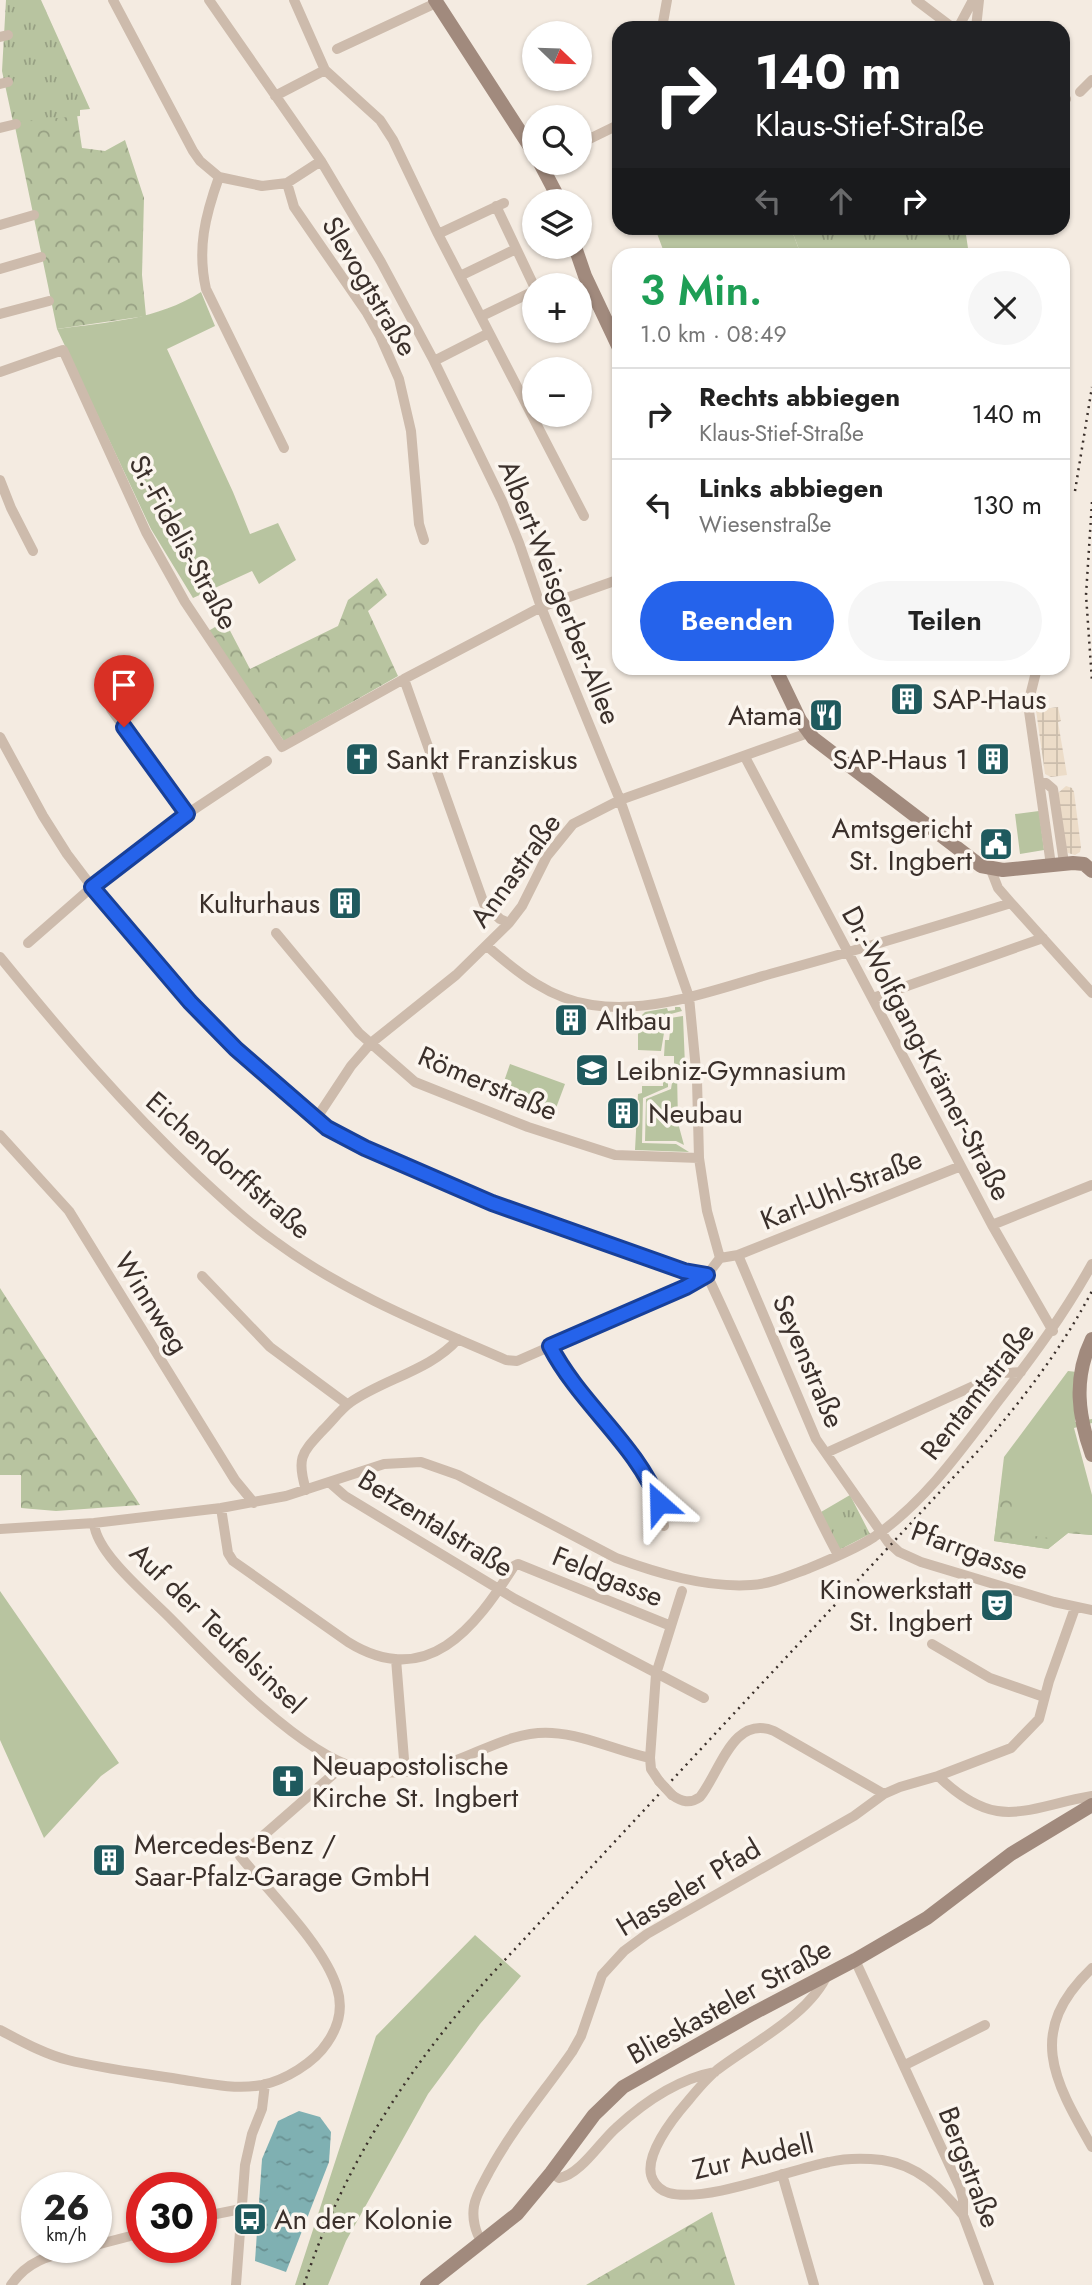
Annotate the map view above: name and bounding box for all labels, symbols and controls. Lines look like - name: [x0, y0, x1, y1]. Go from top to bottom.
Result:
- north arrow: [522, 21, 592, 91]
- map controls: [522, 21, 592, 427]
- text: 140 m: [755, 37, 901, 107]
- icon: right: [640, 49, 731, 140]
- text: Klaus-Stief-Straße: [755, 102, 984, 148]
- button: search: [522, 105, 592, 175]
- icon: left: [749, 182, 787, 220]
- icon: ahead: [822, 182, 860, 220]
- icon: right: [895, 182, 933, 220]
- button: layers: [522, 189, 592, 259]
- street label: Slevogtstraße: [312, 208, 428, 364]
- text: 3 Min.: [640, 260, 762, 321]
- button: close: [968, 271, 1042, 345]
- button: +: [522, 273, 592, 343]
- text: 1.0 km · 08:49: [640, 317, 787, 351]
- button: −: [522, 357, 592, 427]
- text: Rechts abbiegen: [699, 378, 900, 416]
- icon: right: [640, 395, 678, 433]
- text: 140 m: [971, 395, 1042, 433]
- text: Klaus-Stief-Straße: [699, 416, 864, 450]
- street label: St.-Fidelis-Straße: [119, 447, 249, 637]
- street label: Albert-Weisgerber-Allee: [488, 454, 631, 731]
- text: Links abbiegen: [699, 469, 883, 507]
- icon: left: [640, 486, 678, 524]
- text: 130 m: [972, 486, 1042, 524]
- text: Wiesenstraße: [699, 507, 831, 541]
- button: Beenden: [640, 581, 834, 661]
- button: Teilen: [848, 581, 1042, 661]
- pin: [94, 655, 154, 727]
- icon: arrive: [105, 666, 143, 704]
- place label: SAP-Haus: [932, 679, 1047, 720]
- building icon: SAP-Haus: [888, 680, 926, 718]
- place label: Atama: [728, 695, 802, 736]
- restaurant icon: Atama: [807, 696, 845, 734]
- place label: Sankt Franziskus: [386, 739, 578, 780]
- place label: SAP-Haus 1: [832, 739, 968, 780]
- church icon: Sankt Franziskus: [343, 740, 381, 778]
- building icon: SAP-Haus 1: [974, 740, 1012, 778]
- street label: Annastraße: [460, 805, 571, 936]
- place label: Amtsgericht St. Ingbert: [832, 808, 972, 881]
- public building icon: Amtsgericht St. Ingbert: [977, 825, 1015, 863]
- place label: Kulturhaus: [199, 883, 320, 924]
- building icon: Kulturhaus: [326, 884, 364, 922]
- street label: Dr.-Wolfgang-Krämer-Straße: [831, 899, 1022, 1208]
- place label: Altbau: [596, 1000, 672, 1041]
- building icon: Altbau: [552, 1001, 590, 1039]
- street label: Römerstraße: [412, 1036, 564, 1131]
- place label: Leibniz-Gymnasium: [616, 1050, 847, 1091]
- school or university icon: Leibniz-Gymnasium: [573, 1051, 611, 1089]
- street label: Eichendorffstraße: [137, 1082, 321, 1249]
- place label: Neubau: [648, 1093, 743, 1134]
- building icon: Neubau: [604, 1094, 642, 1132]
- street label: Karl-Uhl-Straße: [754, 1138, 928, 1241]
- street label: Winnweg: [104, 1244, 199, 1362]
- street label: Seyenstraße: [762, 1288, 855, 1434]
- street label: Rentamtstraße: [910, 1314, 1044, 1469]
- street label: Betzentalstraße: [350, 1459, 521, 1588]
- position arrow: [622, 1466, 696, 1540]
- street label: Pfarrgasse: [905, 1510, 1034, 1591]
- street label: Auf der Teufelsinsel: [120, 1533, 315, 1723]
- street label: Feldgasse: [546, 1536, 669, 1617]
- place label: Kinowerkstatt St. Ingbert: [819, 1569, 972, 1642]
- theatre icon: Kinowerkstatt St. Ingbert: [978, 1586, 1016, 1624]
- place label: Neuapostolische Kirche St. Ingbert: [312, 1745, 519, 1818]
- church icon: Neuapostolische Kirche St. Ingbert: [269, 1762, 307, 1800]
- place label: Mercedes-Benz / Saar-Pfalz-Garage GmbH: [134, 1824, 430, 1897]
- street label: Hasseler Pfad: [608, 1828, 768, 1947]
- building icon: Mercedes-Benz / Saar-Pfalz-Garage GmbH: [90, 1841, 128, 1879]
- street label: Blieskasteler Straße: [620, 1928, 839, 2075]
- street label: Bergstraße: [928, 2101, 1011, 2234]
- street label: Zur Audell: [689, 2123, 818, 2190]
- speed limit sign: 30: [126, 2172, 217, 2263]
- text: 26: [43, 2183, 90, 2233]
- place label: An der Kolonie: [274, 2199, 452, 2240]
- bus stop icon: An der Kolonie: [231, 2200, 269, 2238]
- text: km/h: [46, 2222, 87, 2248]

